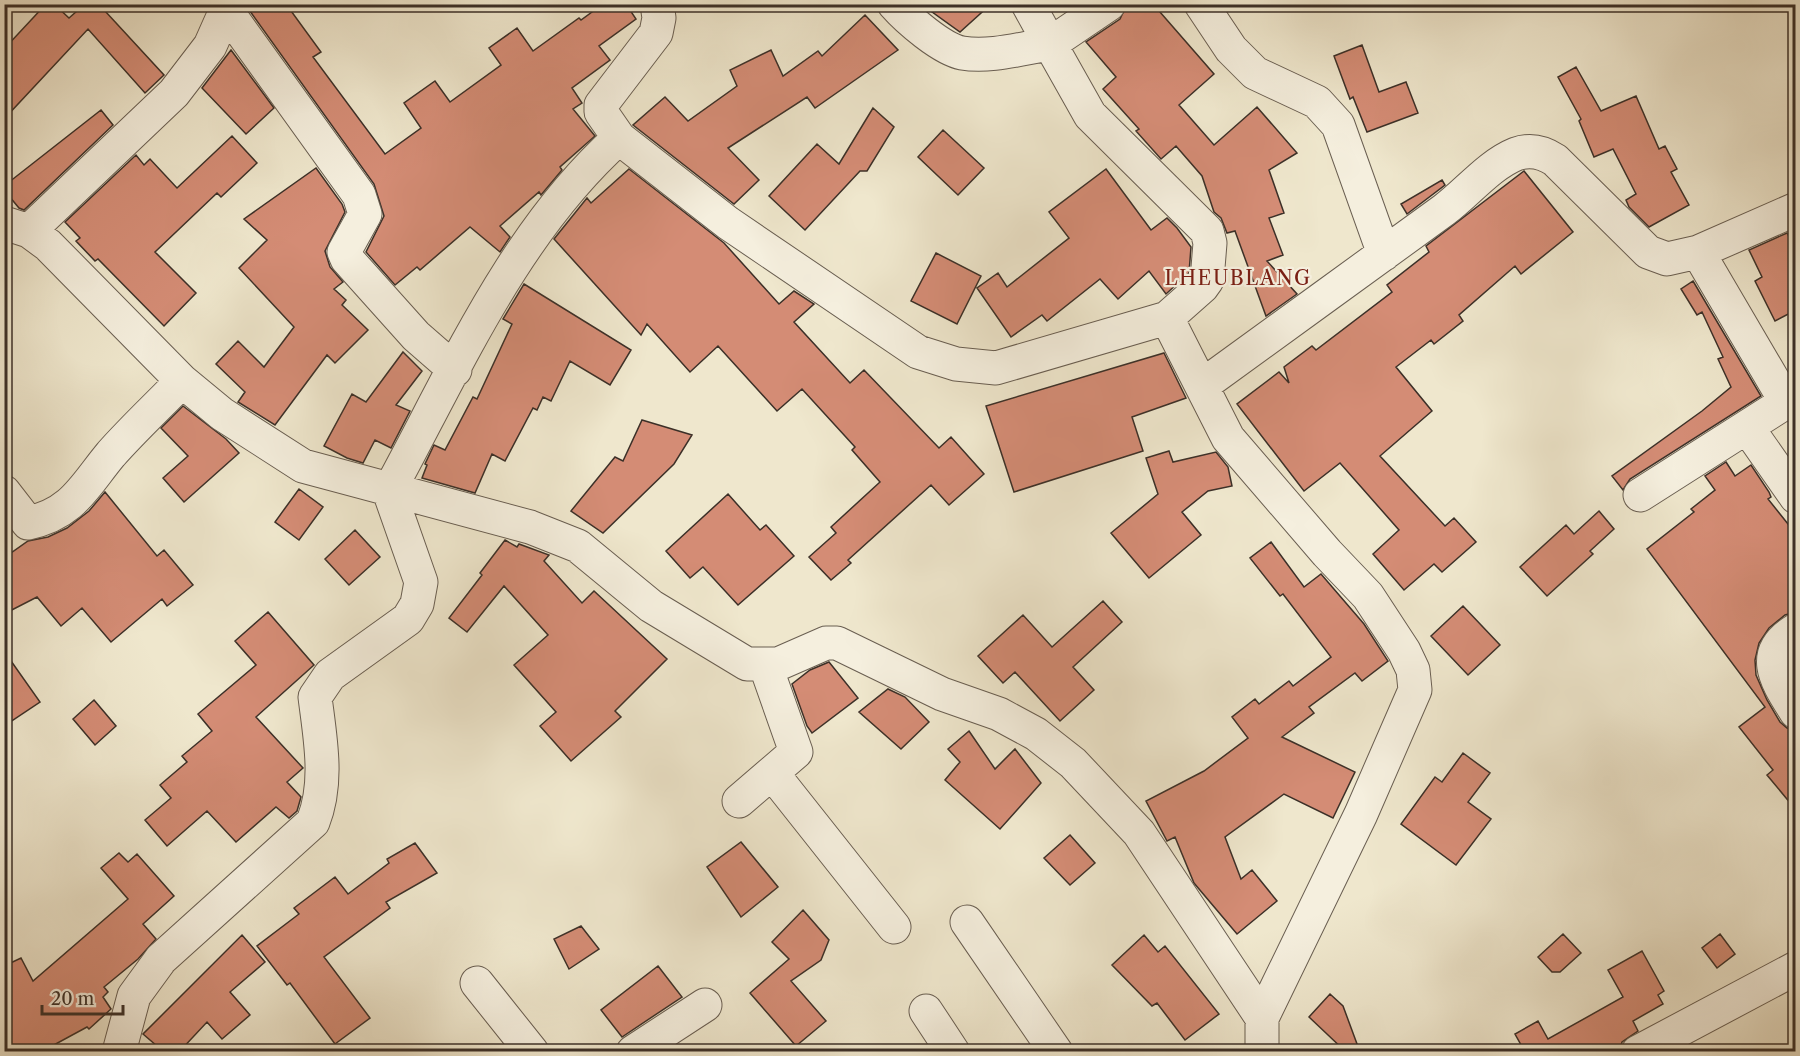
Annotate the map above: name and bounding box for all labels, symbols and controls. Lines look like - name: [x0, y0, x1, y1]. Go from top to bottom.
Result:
- district label: LHEUBLANG: [1164, 266, 1312, 290]
- scale bar: [42, 978, 123, 1016]
- text: 20 m: [51, 988, 95, 1010]

